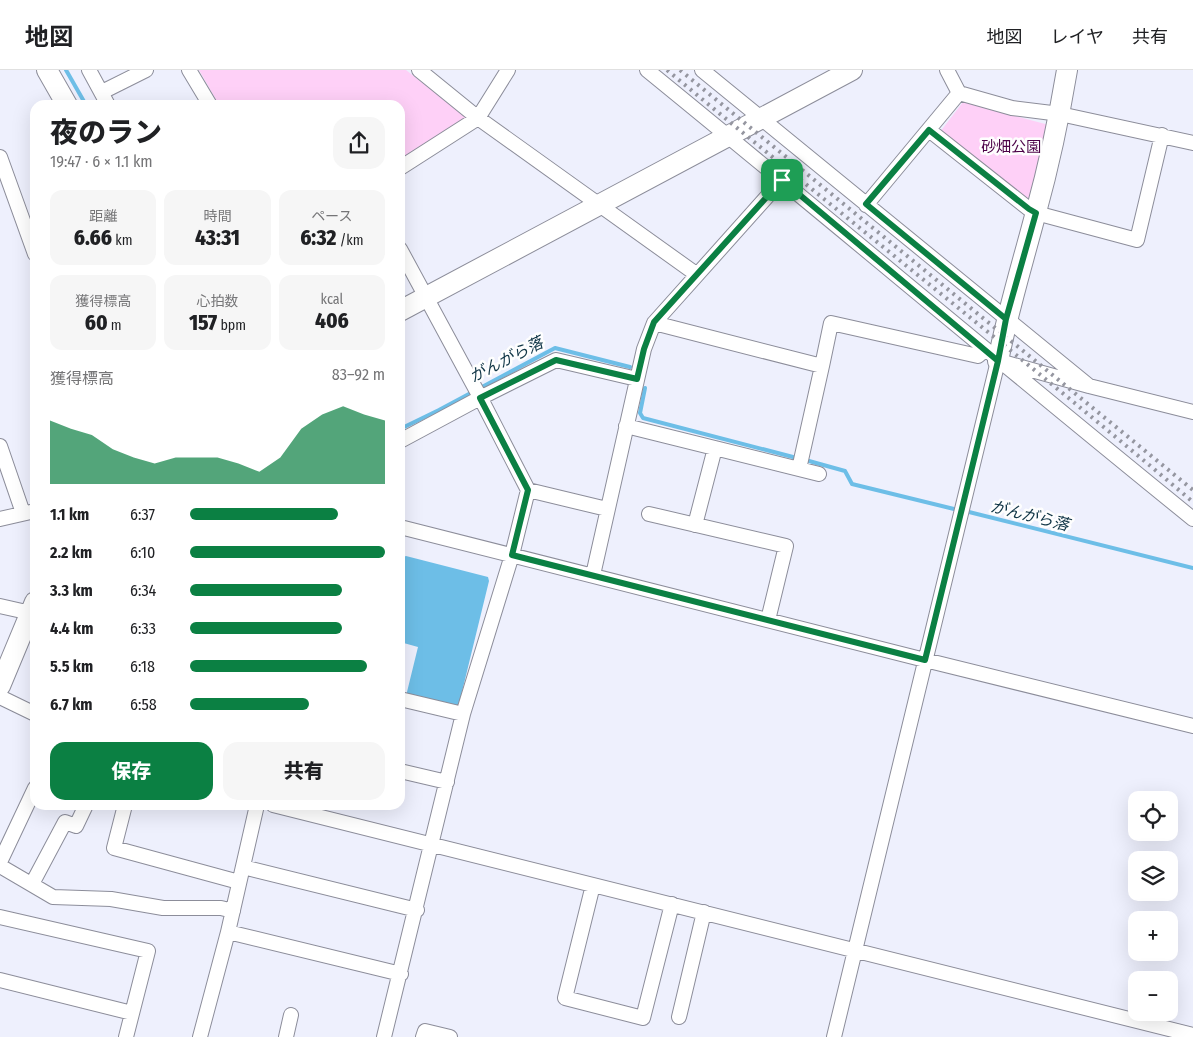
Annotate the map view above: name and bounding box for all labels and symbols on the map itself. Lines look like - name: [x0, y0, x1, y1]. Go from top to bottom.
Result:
- park label: 砂畑公園: [981, 138, 1041, 156]
- pin: [761, 159, 803, 201]
- water label: がんがら落: [466, 331, 549, 386]
- water label: がんがら落: [989, 497, 1074, 535]

